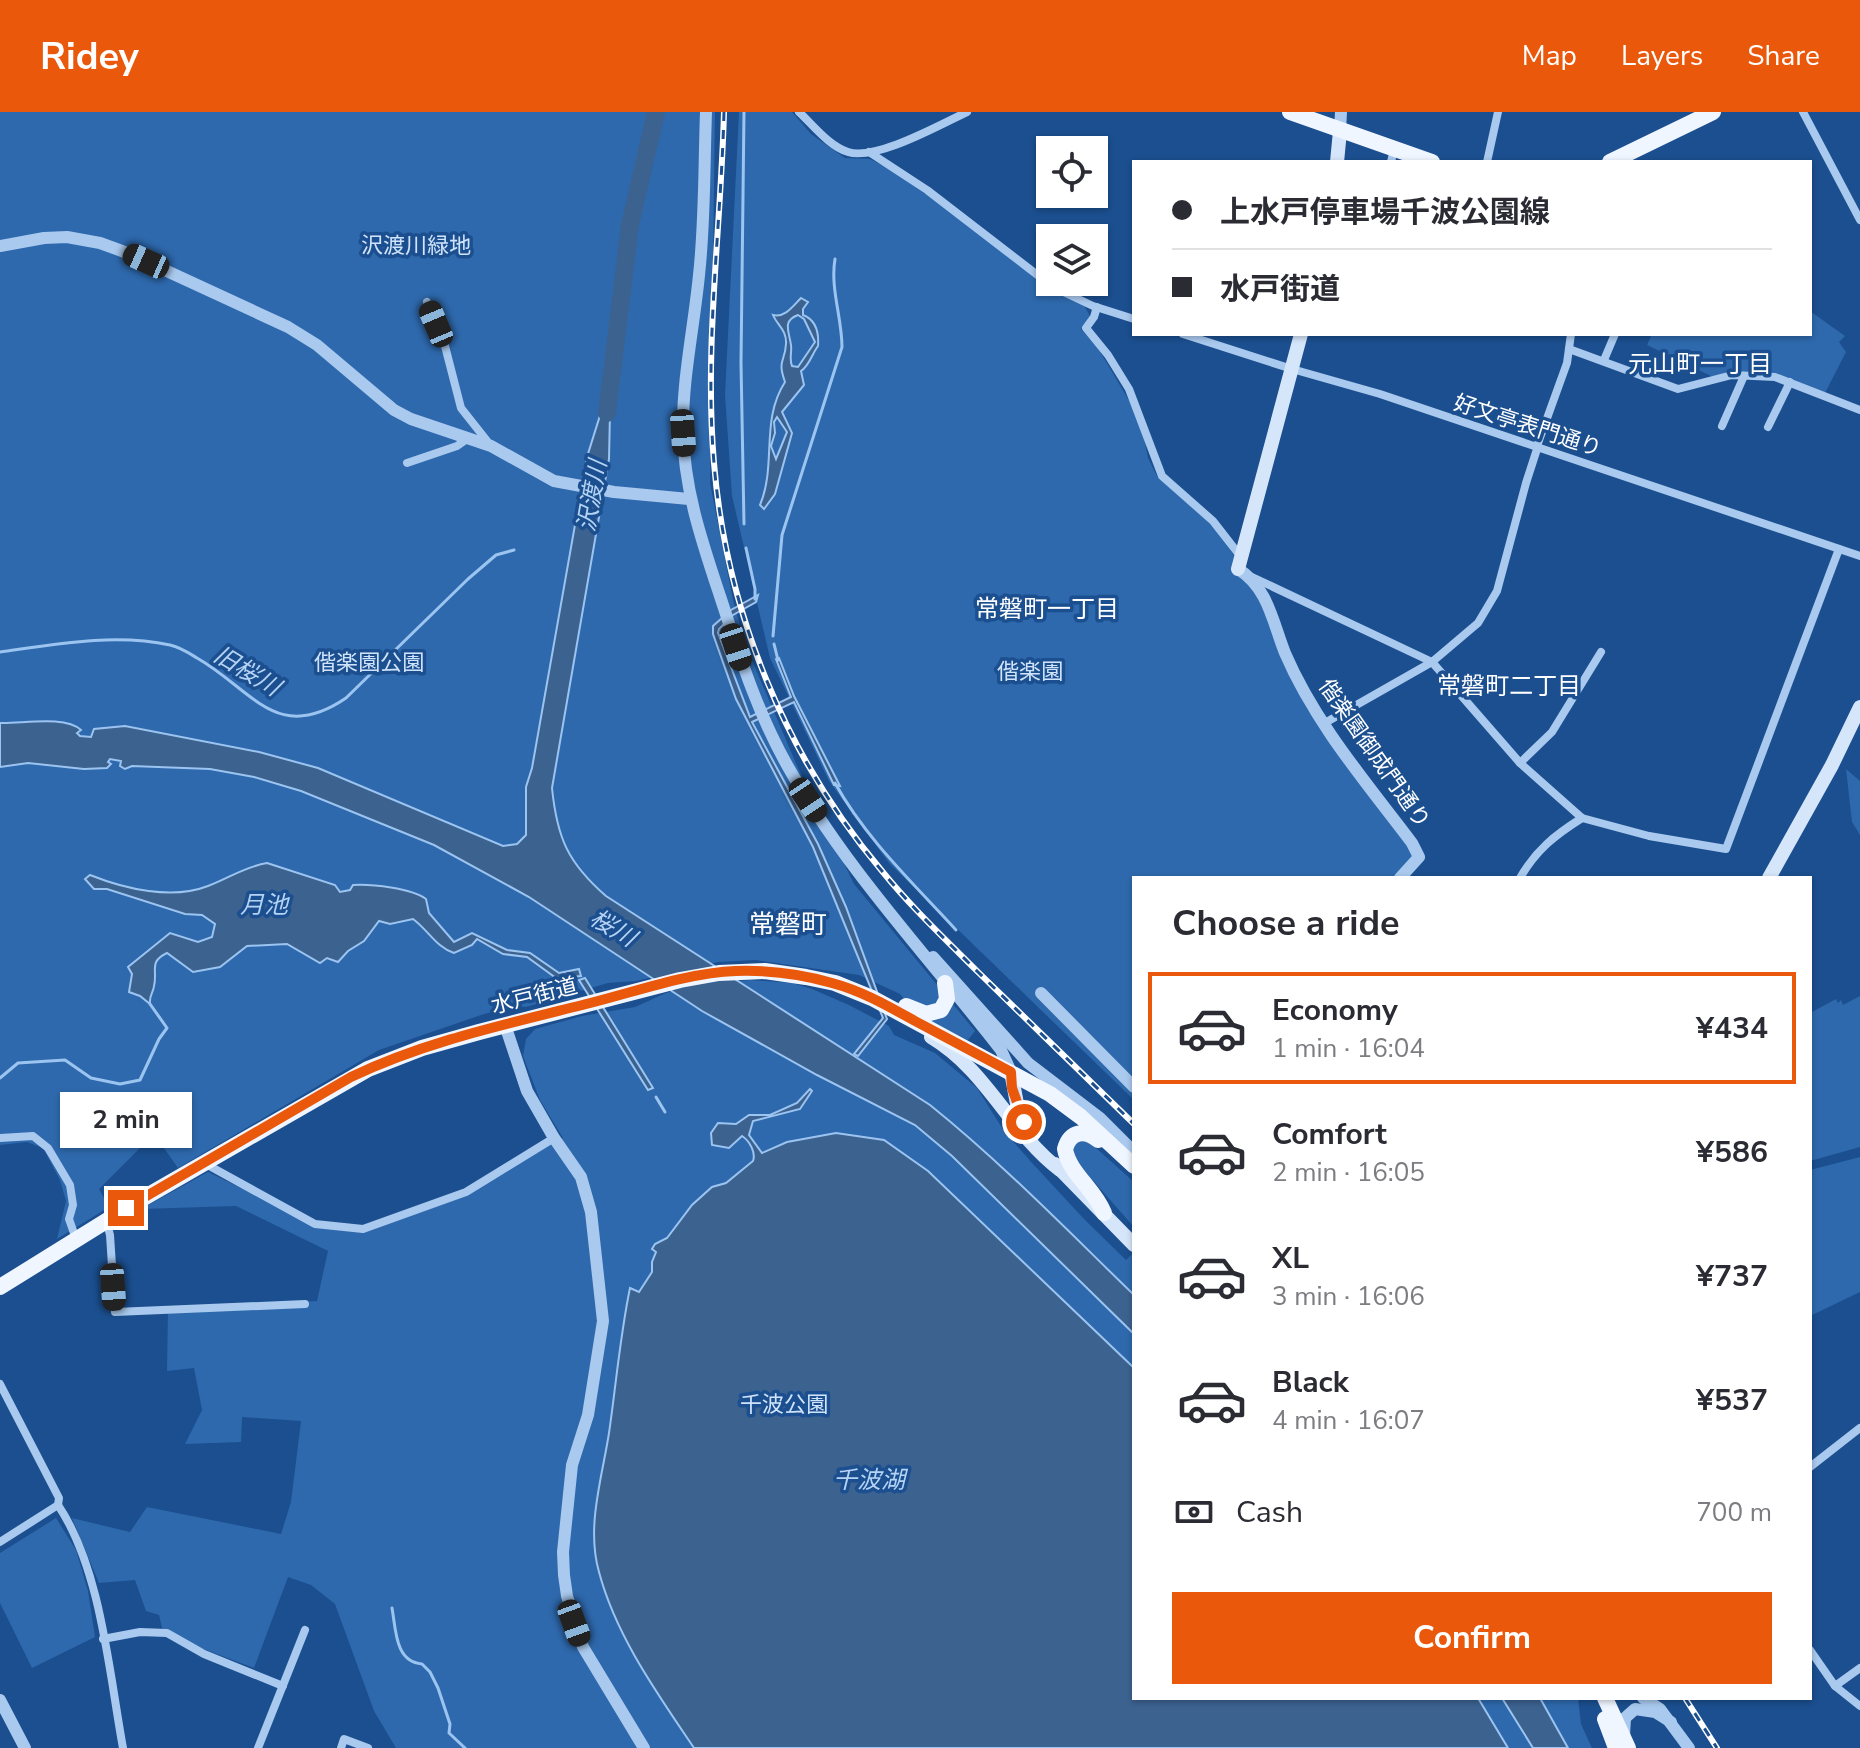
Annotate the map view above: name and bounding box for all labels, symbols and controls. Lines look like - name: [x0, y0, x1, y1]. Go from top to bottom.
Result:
- text: Ridey: [40, 31, 139, 82]
- text: Map: [1522, 37, 1577, 75]
- text: Layers: [1621, 37, 1703, 75]
- text: Share: [1747, 37, 1820, 75]
- map controls: [1036, 136, 1108, 296]
- button: locate: [1036, 136, 1108, 208]
- text: 上水戸停車場千波公園線: [1220, 192, 1550, 233]
- button: layers: [1036, 224, 1108, 296]
- park label: 沢渡川緑地: [361, 231, 471, 261]
- car: [119, 240, 173, 282]
- text: 水戸街道: [1220, 269, 1340, 310]
- car: [416, 297, 456, 351]
- district label: 元山町一丁目: [1628, 348, 1772, 380]
- street label: 好文亭表門通り: [1450, 388, 1606, 464]
- car: [669, 408, 697, 458]
- water label: 沢渡川: [570, 455, 615, 534]
- district label: 常磐町一丁目: [975, 593, 1119, 625]
- car: [717, 620, 755, 674]
- water label: 旧桜川: [208, 639, 289, 705]
- park label: 偕楽園公園: [314, 648, 424, 678]
- park label: 偕楽園: [997, 657, 1063, 687]
- district label: 常磐町二丁目: [1437, 670, 1581, 702]
- street label: 偕楽園御成門通り: [1311, 673, 1437, 834]
- car: [785, 773, 831, 827]
- water label: 月池: [240, 889, 290, 921]
- text: Choose a ride: [1172, 899, 1400, 948]
- water label: 桜川: [584, 902, 644, 956]
- district label: 常磐町: [749, 907, 827, 942]
- street label: 水戸街道: [488, 971, 581, 1021]
- text: Economy: [1272, 990, 1398, 1031]
- icon: car: [1176, 992, 1248, 1064]
- text: ¥434: [1696, 1008, 1768, 1049]
- text: 1 min · 16:04: [1272, 1031, 1425, 1066]
- callout: 2 min: [60, 1092, 192, 1148]
- text: 2 min: [92, 1102, 160, 1137]
- route start: [1006, 1104, 1042, 1140]
- text: Comfort: [1272, 1114, 1387, 1155]
- icon: car: [1176, 1116, 1248, 1188]
- text: ¥586: [1696, 1132, 1768, 1173]
- text: 2 min · 16:05: [1272, 1155, 1425, 1190]
- route end: [108, 1190, 144, 1226]
- text: XL: [1272, 1238, 1309, 1279]
- icon: car: [1176, 1240, 1248, 1312]
- text: ¥737: [1696, 1256, 1768, 1297]
- car: [99, 1262, 127, 1312]
- text: 3 min · 16:06: [1272, 1279, 1425, 1314]
- text: Black: [1272, 1362, 1349, 1403]
- icon: car: [1176, 1364, 1248, 1436]
- text: ¥537: [1696, 1380, 1768, 1421]
- park label: 千波公園: [740, 1390, 828, 1420]
- text: 4 min · 16:07: [1272, 1403, 1425, 1438]
- water label: 千波湖: [833, 1464, 909, 1496]
- icon: cash: [1172, 1490, 1216, 1534]
- text: Cash: [1236, 1492, 1303, 1533]
- text: 700 m: [1696, 1495, 1772, 1530]
- button: Confirm: [1172, 1592, 1772, 1684]
- car: [555, 1596, 593, 1650]

